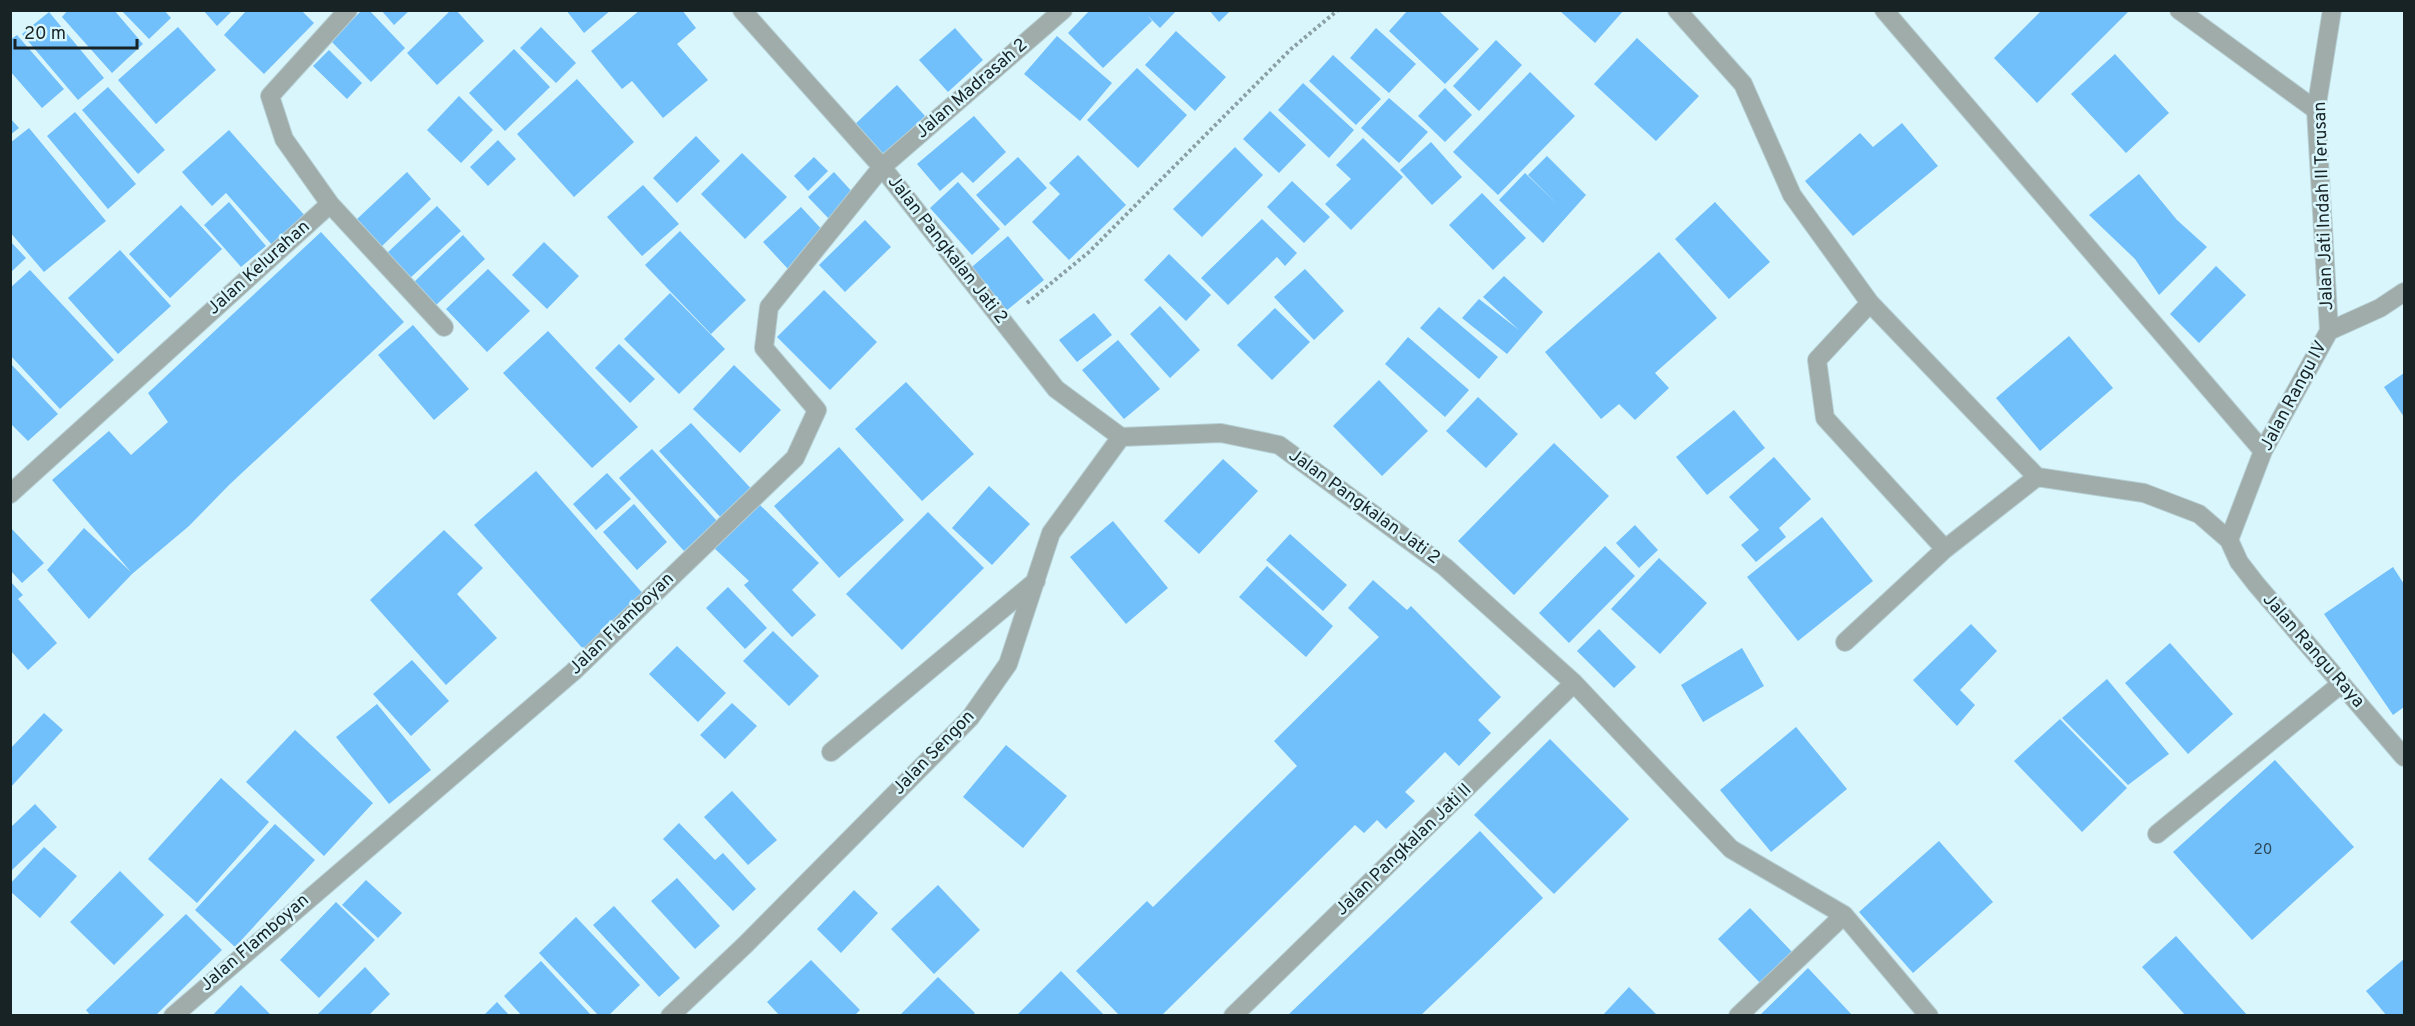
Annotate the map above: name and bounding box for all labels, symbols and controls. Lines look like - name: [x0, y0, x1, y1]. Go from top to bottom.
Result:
- scale bar: [15, 12, 136, 50]
- text: 20 m: [24, 23, 66, 46]
- street label: Jalan Madrasah 2: [911, 34, 1033, 144]
- street label: Jalan Jati Indah II Terusan: [2309, 101, 2339, 311]
- street label: Jalan Pangkalan Jati 2: [882, 171, 1012, 329]
- street label: Jalan Kelurahan: [203, 216, 315, 320]
- street label: Jalan Rangu IV: [2255, 337, 2333, 455]
- street label: Jalan Pangkalan Jati 2: [1284, 444, 1444, 570]
- street label: Jalan Flamboyan: [565, 568, 679, 680]
- street label: Jalan Rangu Raya: [2257, 589, 2369, 713]
- street label: Jalan Sengon: [888, 706, 980, 800]
- street label: Jalan Pangkalan Jati II: [1331, 779, 1477, 921]
- house number: 20: [2254, 841, 2272, 860]
- street label: Jalan Flamboyan: [196, 889, 314, 997]

